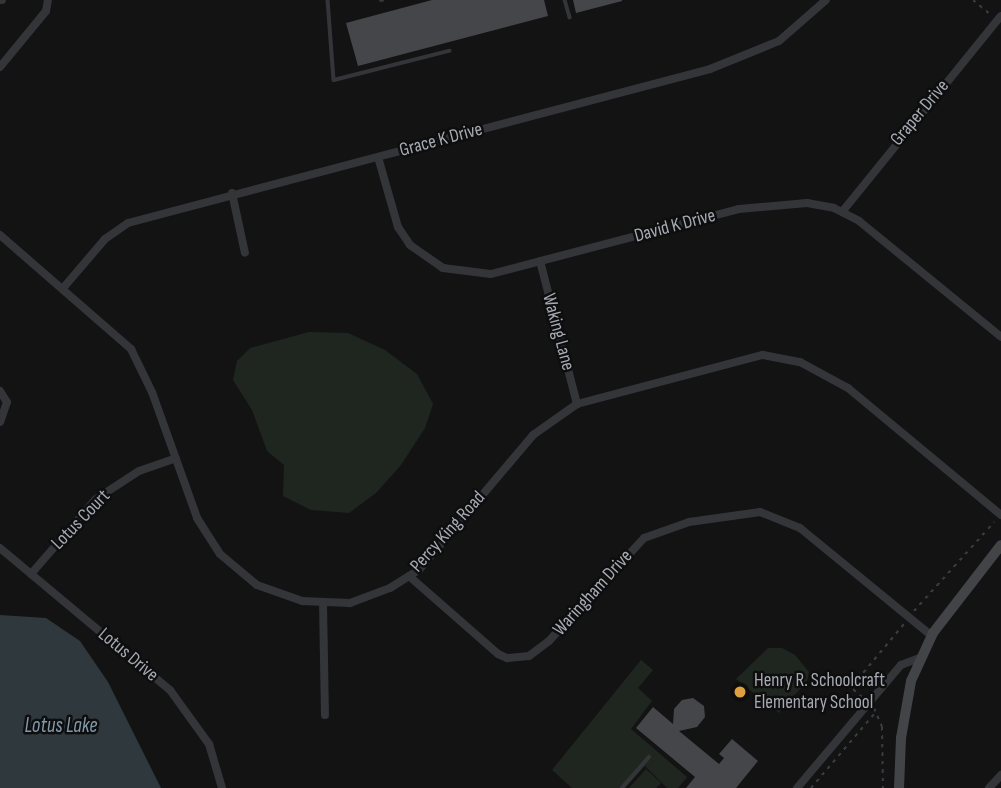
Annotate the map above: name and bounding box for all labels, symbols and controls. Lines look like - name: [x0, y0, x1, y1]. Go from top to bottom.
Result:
- street label: Graper Drive: [886, 75, 954, 151]
- street label: Grace K Drive: [397, 118, 485, 162]
- street label: David K Drive: [632, 204, 718, 248]
- street label: Waking Lane: [537, 291, 579, 373]
- street label: Lotus Court: [47, 485, 115, 555]
- street label: Percy King Road: [406, 487, 490, 577]
- street label: Waringham Drive: [548, 545, 638, 641]
- street label: Lotus Drive: [93, 623, 163, 687]
- place label: Henry R. Schoolcraft Elementary School: [754, 670, 885, 714]
- marker: Henry R. Schoolcraft Elementary School: [732, 684, 748, 700]
- water label: Lotus Lake: [24, 713, 98, 739]

